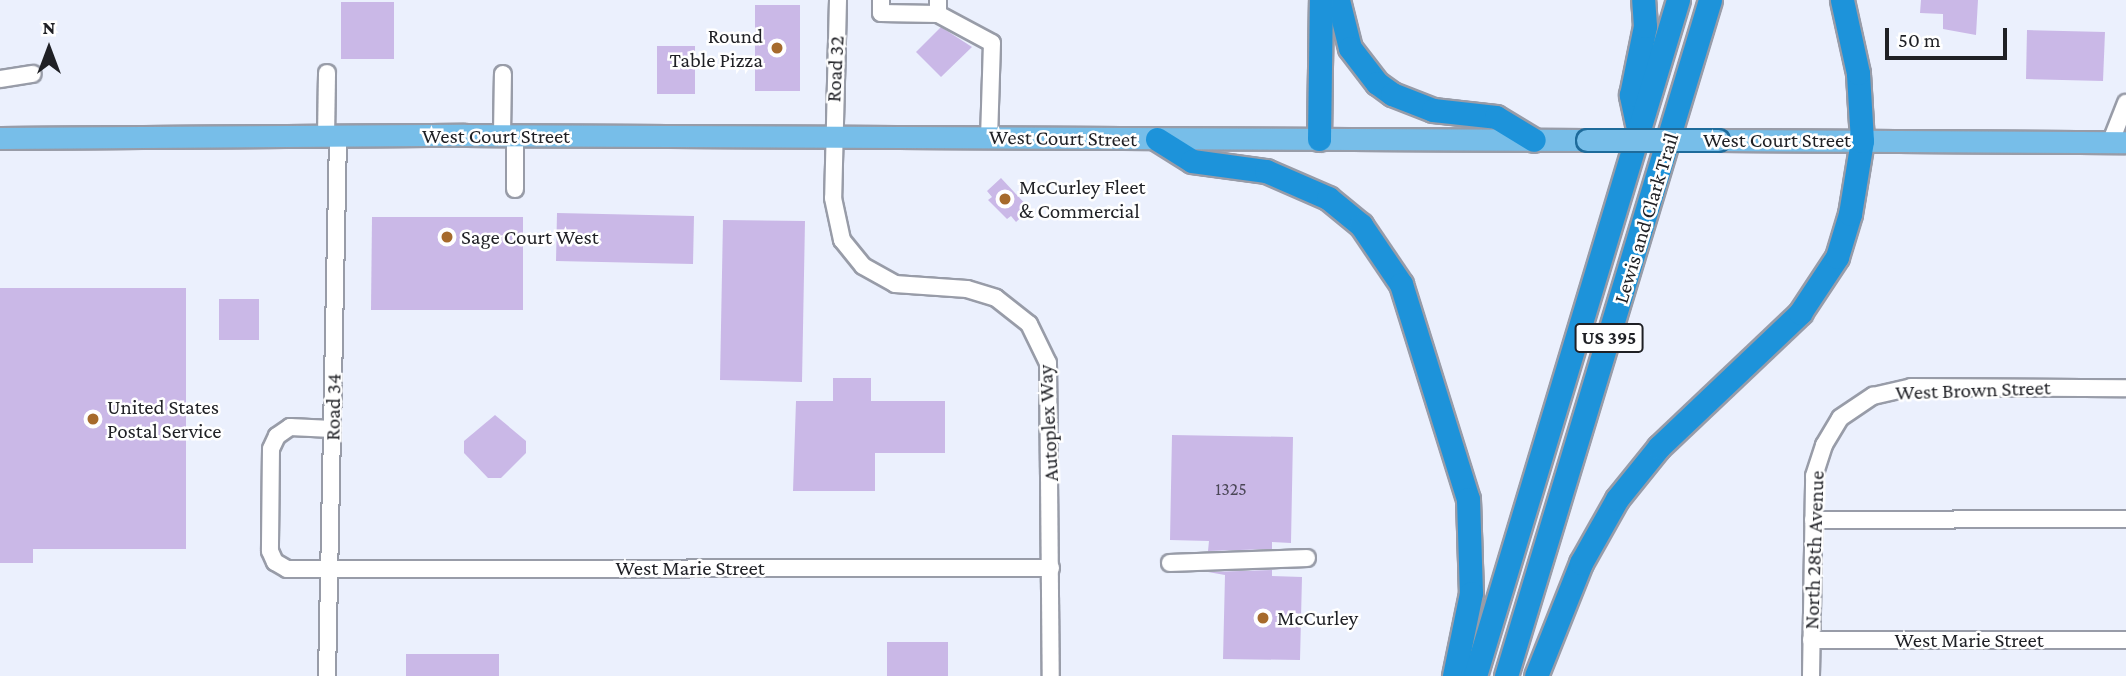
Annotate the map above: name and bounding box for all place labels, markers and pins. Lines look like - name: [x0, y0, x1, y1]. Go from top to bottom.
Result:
- place label: Round Table Pizza: [670, 23, 763, 73]
- marker: Round Table Pizza: [769, 40, 785, 56]
- place label: McCurley Fleet & Commercial: [1019, 174, 1146, 224]
- marker: McCurley Fleet & Commercial: [997, 191, 1013, 207]
- place label: Sage Court West: [461, 224, 599, 250]
- marker: Sage Court West: [439, 229, 455, 245]
- place label: United States Postal Service: [107, 394, 221, 444]
- marker: United States Postal Service: [85, 411, 101, 427]
- place label: McCurley: [1277, 605, 1358, 631]
- marker: McCurley: [1255, 610, 1271, 626]

